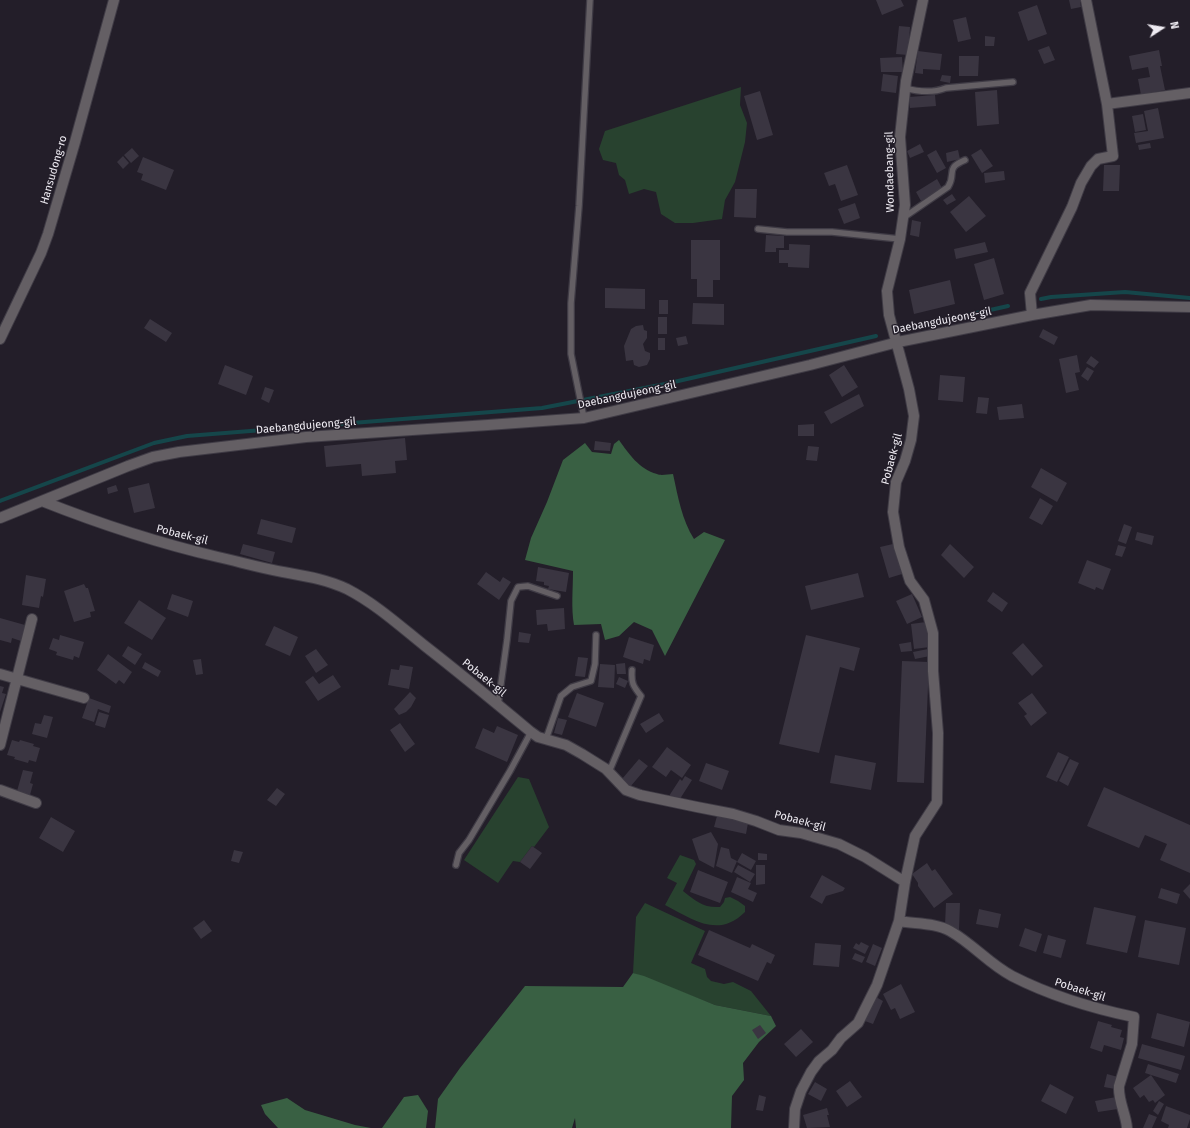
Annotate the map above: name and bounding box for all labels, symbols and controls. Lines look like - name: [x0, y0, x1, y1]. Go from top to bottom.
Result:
- north arrow: [1142, 8, 1182, 48]
- text: N: [1167, 20, 1181, 30]
- street label: Wondaebang-gil: [883, 131, 897, 213]
- street label: Hansudong-ro: [38, 134, 70, 206]
- street label: Daebangdujeong-gil: [891, 305, 993, 337]
- street label: Daebangdujeong-gil: [577, 378, 677, 412]
- street label: Daebangdujeong-gil: [255, 415, 357, 437]
- street label: Pobaek-gil: [879, 432, 905, 486]
- street label: Pobaek-gil: [155, 522, 209, 548]
- street label: Pobaek-gil: [459, 656, 509, 700]
- street label: Pobaek-gil: [773, 808, 827, 834]
- street label: Pobaek-gil: [1053, 976, 1107, 1004]

